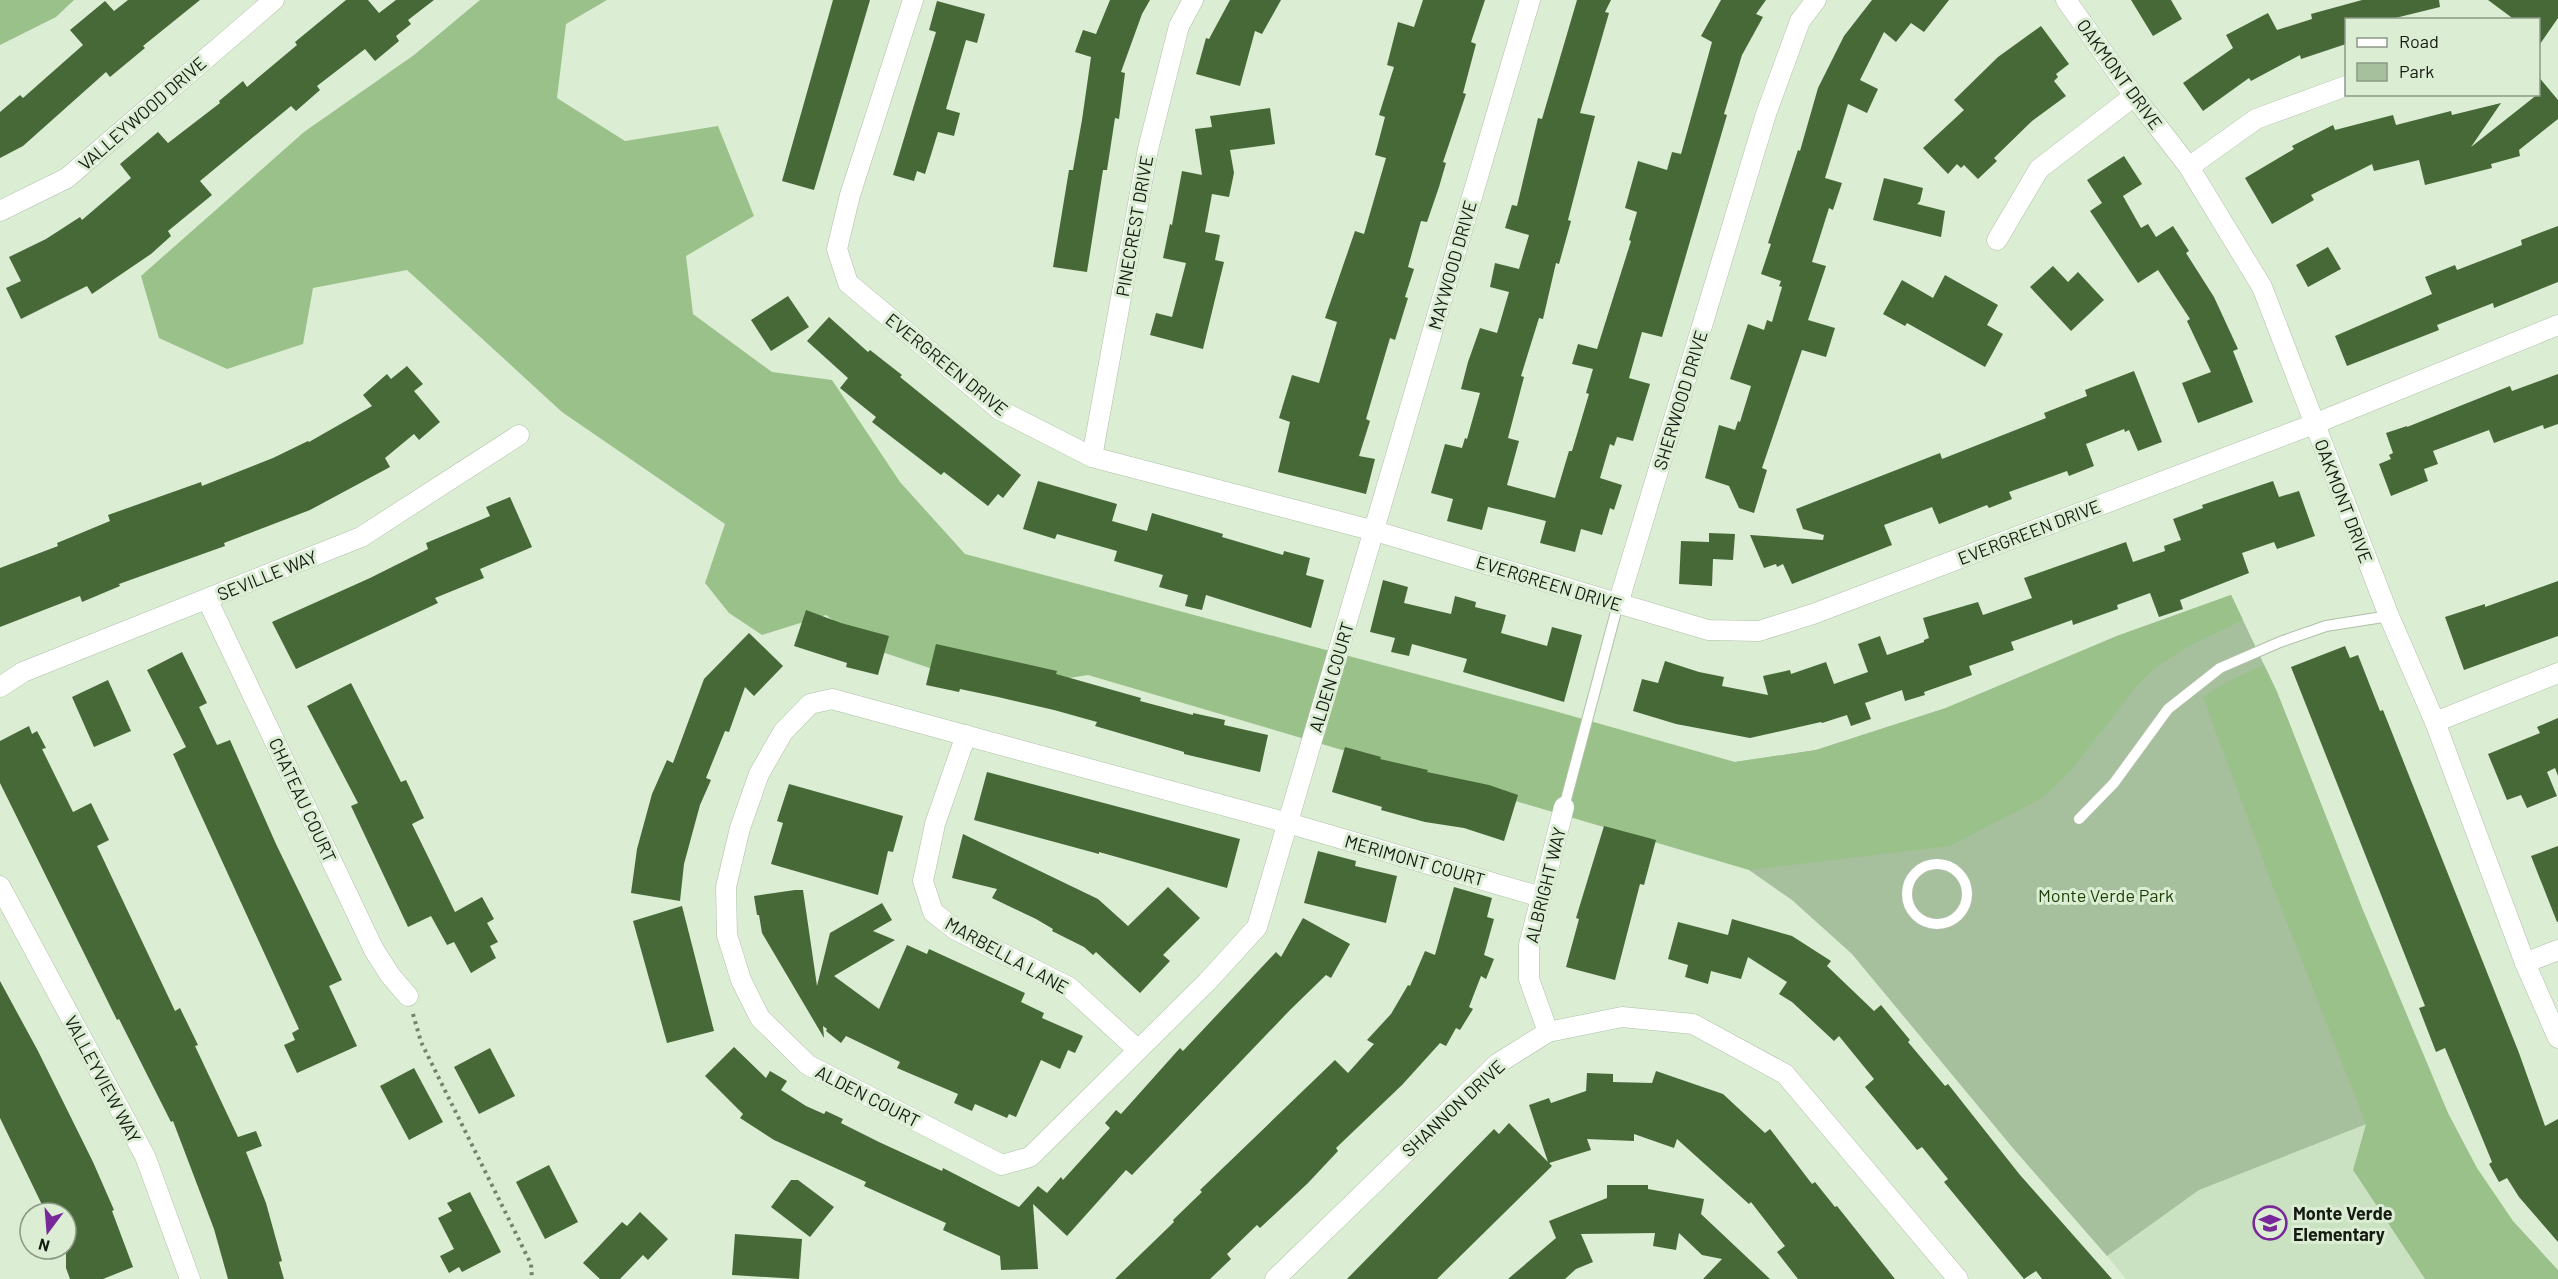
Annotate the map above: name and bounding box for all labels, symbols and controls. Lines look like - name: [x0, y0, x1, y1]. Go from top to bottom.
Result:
- street label: OAKMONT DRIVE: [2073, 14, 2167, 134]
- legend: [2345, 18, 2540, 96]
- text: Road: [2399, 30, 2439, 52]
- street label: VALLEYWOOD DRIVE: [74, 52, 210, 174]
- text: Park: [2399, 60, 2434, 82]
- street label: PINECREST DRIVE: [1111, 154, 1157, 298]
- street label: MAYWOOD DRIVE: [1423, 198, 1481, 332]
- street label: EVERGREEN DRIVE: [881, 308, 1013, 420]
- street label: SHERWOOD DRIVE: [1648, 328, 1712, 472]
- street label: OAKMONT DRIVE: [2310, 436, 2378, 566]
- street label: EVERGREEN DRIVE: [1955, 495, 2103, 569]
- street label: SEVILLE WAY: [214, 545, 320, 605]
- street label: EVERGREEN DRIVE: [1474, 550, 1624, 616]
- street label: ALDEN COURT: [1304, 619, 1358, 735]
- street label: CHATEAU COURT: [265, 734, 341, 866]
- street label: ALBRIGHT WAY: [1520, 825, 1570, 945]
- street label: MERIMONT COURT: [1342, 830, 1488, 890]
- park label: Monte Verde Park: [2038, 884, 2174, 906]
- street label: MARBELLA LANE: [942, 912, 1072, 998]
- street label: VALLEYVIEW WAY: [60, 1012, 146, 1146]
- street label: SHANNON DRIVE: [1397, 1055, 1509, 1161]
- street label: ALDEN COURT: [812, 1060, 924, 1132]
- north arrow: [18, 1201, 78, 1261]
- place label: Monte Verde Elementary: [2293, 1202, 2393, 1245]
- school or university icon: Monte Verde Elementary: [2252, 1205, 2288, 1241]
- text: N: [36, 1235, 51, 1256]

